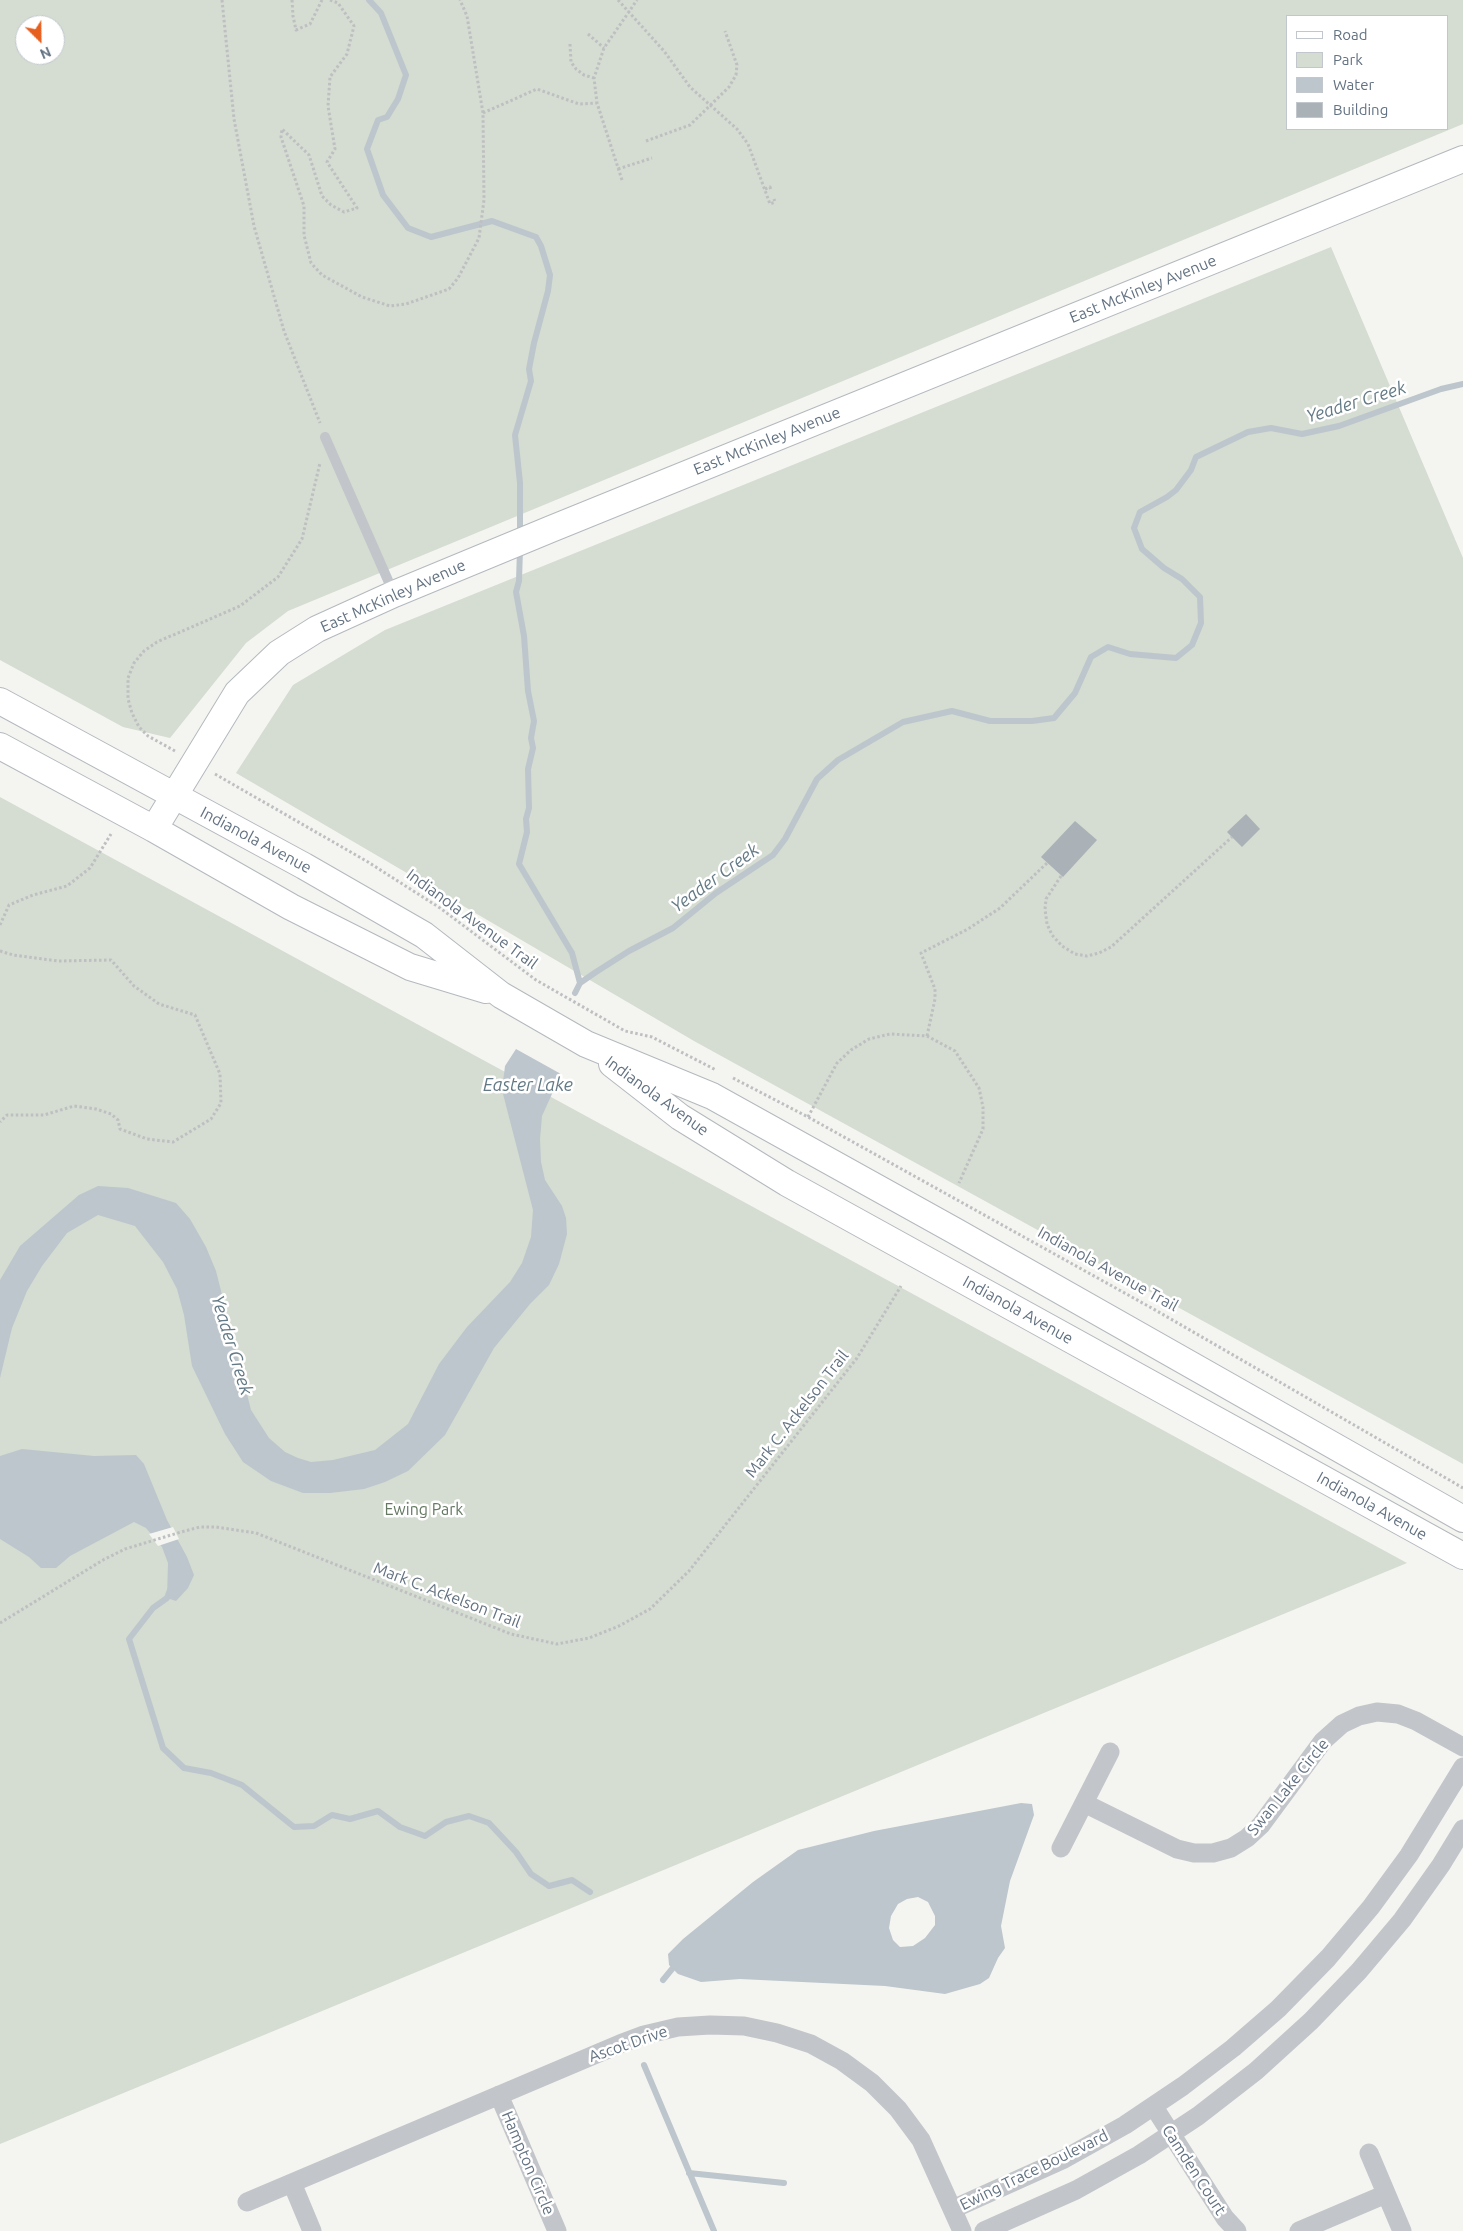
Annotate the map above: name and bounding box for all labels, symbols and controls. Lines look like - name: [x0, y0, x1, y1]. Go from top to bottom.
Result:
- north arrow: [15, 15, 65, 65]
- legend: [1286, 15, 1448, 130]
- text: Road: [1333, 26, 1368, 43]
- text: N: [38, 43, 53, 62]
- text: Park: [1333, 51, 1363, 68]
- text: Water: [1333, 76, 1374, 93]
- text: Building: [1333, 101, 1388, 118]
- street label: East McKinley Avenue: [1067, 251, 1219, 327]
- water label: Yeader Creek: [1303, 377, 1409, 427]
- street label: East McKinley Avenue: [691, 403, 843, 479]
- street label: East McKinley Avenue: [317, 555, 469, 637]
- street label: Indianola Avenue: [197, 803, 315, 877]
- water label: Yeader Creek: [667, 839, 763, 917]
- street label: Indianola Avenue Trail: [403, 865, 541, 973]
- street label: Indianola Avenue: [602, 1052, 712, 1140]
- water label: Easter Lake: [483, 1074, 573, 1096]
- street label: Indianola Avenue Trail: [1034, 1222, 1182, 1316]
- street label: Indianola Avenue: [959, 1272, 1077, 1348]
- water label: Yeader Creek: [207, 1292, 257, 1398]
- street label: Mark C. Ackelson Trail: [741, 1347, 853, 1481]
- street label: Indianola Avenue: [1313, 1468, 1431, 1544]
- park label: Ewing Park: [385, 1500, 463, 1520]
- street label: Mark C. Ackelson Trail: [371, 1558, 523, 1632]
- street label: Swan Lake Circle: [1243, 1735, 1333, 1839]
- street label: Ascot Drive: [586, 2022, 670, 2066]
- street label: Hampton Circle: [497, 2108, 559, 2218]
- street label: Camden Court: [1158, 2121, 1230, 2219]
- street label: Ewing Trace Boulevard: [957, 2126, 1111, 2214]

